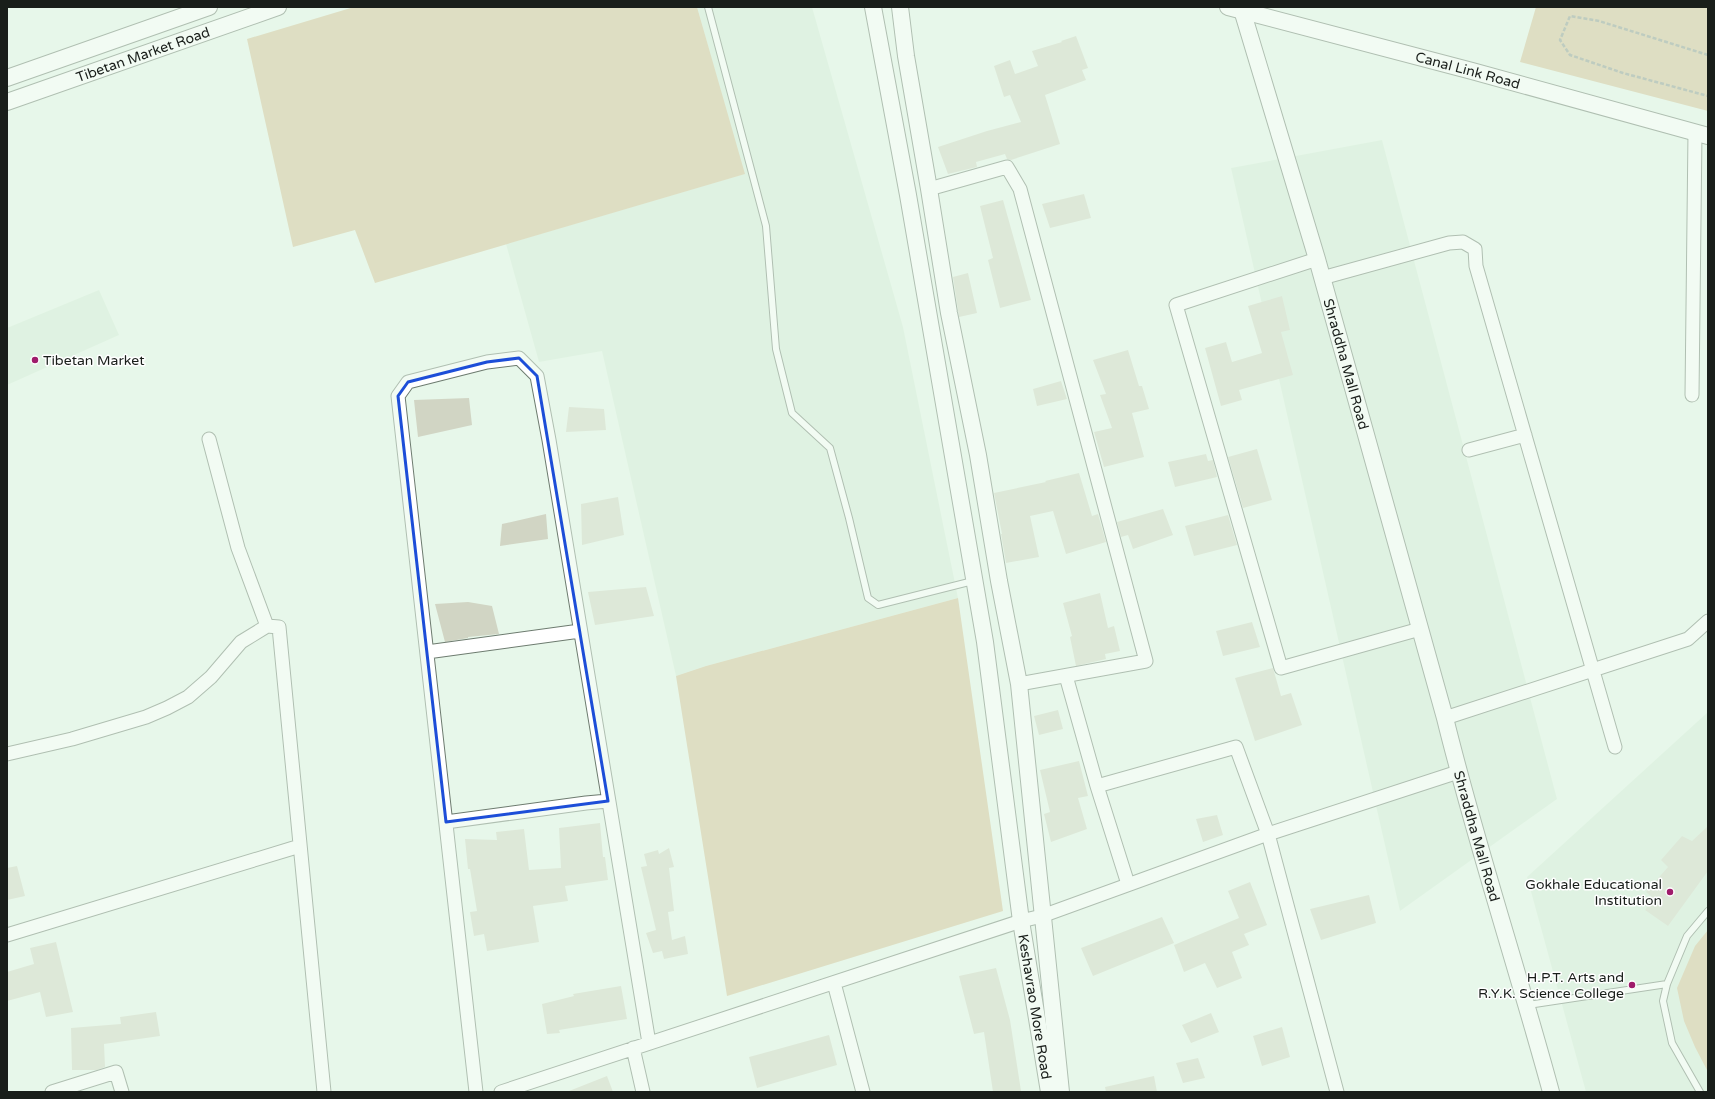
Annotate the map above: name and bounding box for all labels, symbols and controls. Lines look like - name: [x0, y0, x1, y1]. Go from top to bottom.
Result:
- street label: Tibetan Market Road: [74, 24, 212, 86]
- street label: Canal Link Road: [1413, 49, 1522, 93]
- street label: Shraddha Mall Road: [1319, 297, 1372, 432]
- place label: Tibetan Market: [43, 352, 145, 369]
- marker: Tibetan Market: [30, 355, 40, 365]
- street label: Shraddha Mall Road: [1450, 769, 1503, 904]
- place label: Gokhale Educational Institution: [1525, 876, 1662, 909]
- marker: Gokhale Educational Institution: [1665, 887, 1675, 897]
- street label: Keshavrao More Road: [1014, 933, 1055, 1081]
- place label: H.P.T. Arts and R.Y.K. Science College: [1478, 969, 1624, 1002]
- marker: H.P.T. Arts and R.Y.K. Science College: [1627, 980, 1637, 990]

